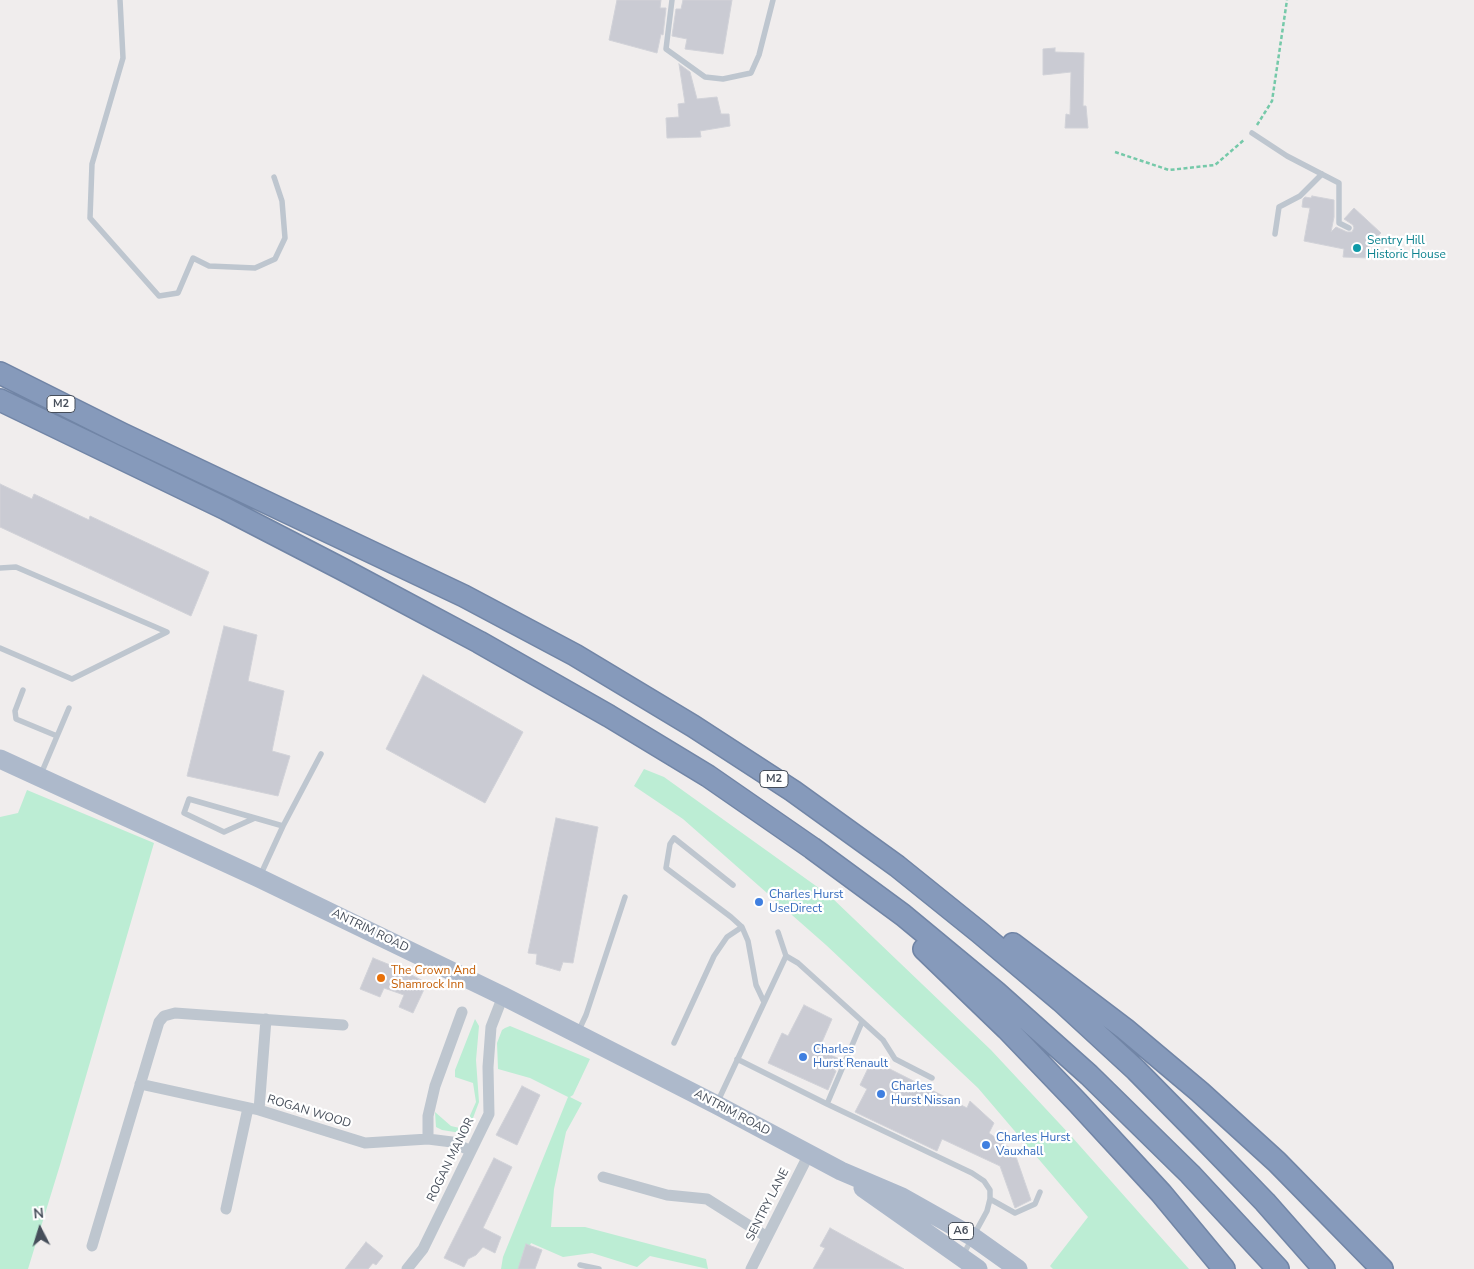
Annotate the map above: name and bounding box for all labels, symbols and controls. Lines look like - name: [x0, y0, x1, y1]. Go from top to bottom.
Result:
- place label: Sentry Hill Historic House: [1367, 234, 1446, 262]
- marker: Sentry Hill Historic House: [1351, 242, 1363, 254]
- road number: M2: [47, 396, 75, 412]
- road number: M2: [760, 771, 788, 788]
- place label: Charles Hurst UseDirect: [769, 888, 843, 916]
- marker: Charles Hurst UseDirect: [753, 896, 765, 908]
- street label: ANTRIM ROAD: [329, 906, 411, 956]
- place label: The Crown And Shamrock Inn: [391, 964, 476, 992]
- marker: The Crown And Shamrock Inn: [375, 972, 387, 984]
- place label: Charles Hurst Renault: [813, 1043, 888, 1071]
- marker: Charles Hurst Renault: [797, 1051, 809, 1063]
- place label: Charles Hurst Nissan: [891, 1080, 960, 1108]
- street label: ANTRIM ROAD: [692, 1087, 772, 1139]
- marker: Charles Hurst Nissan: [875, 1088, 887, 1100]
- street label: ROGAN WOOD: [265, 1092, 353, 1132]
- street label: ROGAN MANOR: [424, 1116, 478, 1204]
- place label: Charles Hurst Vauxhall: [996, 1131, 1070, 1159]
- marker: Charles Hurst Vauxhall: [980, 1139, 992, 1151]
- street label: SENTRY LANE: [744, 1166, 792, 1244]
- north arrow: [15, 1204, 65, 1254]
- text: N: [33, 1204, 45, 1223]
- road number: A6: [948, 1222, 974, 1240]

